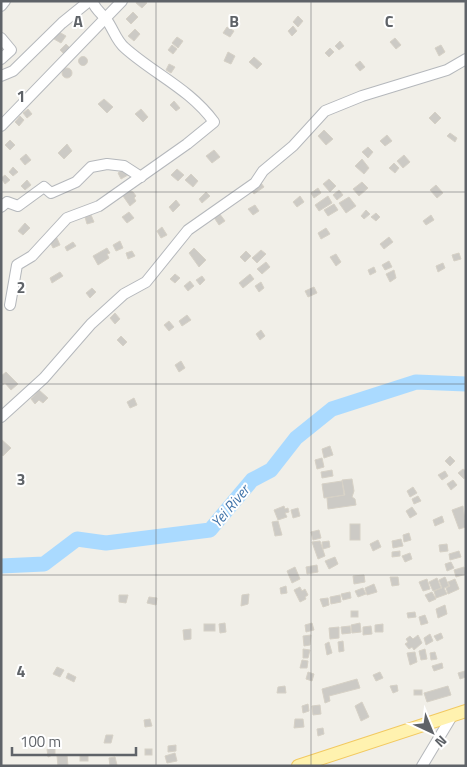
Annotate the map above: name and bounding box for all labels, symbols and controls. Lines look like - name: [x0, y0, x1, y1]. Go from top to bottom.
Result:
- text: A: [73, 9, 83, 33]
- text: B: [229, 9, 239, 33]
- text: C: [385, 9, 394, 33]
- text: 1: [17, 84, 25, 108]
- text: 2: [17, 275, 25, 299]
- text: 3: [17, 467, 25, 491]
- water label: Yei River: [205, 478, 256, 532]
- text: 4: [17, 659, 26, 683]
- north arrow: [407, 707, 457, 757]
- scale bar: [12, 724, 136, 756]
- text: 100 m: [20, 730, 61, 753]
- text: N: [431, 731, 452, 753]

